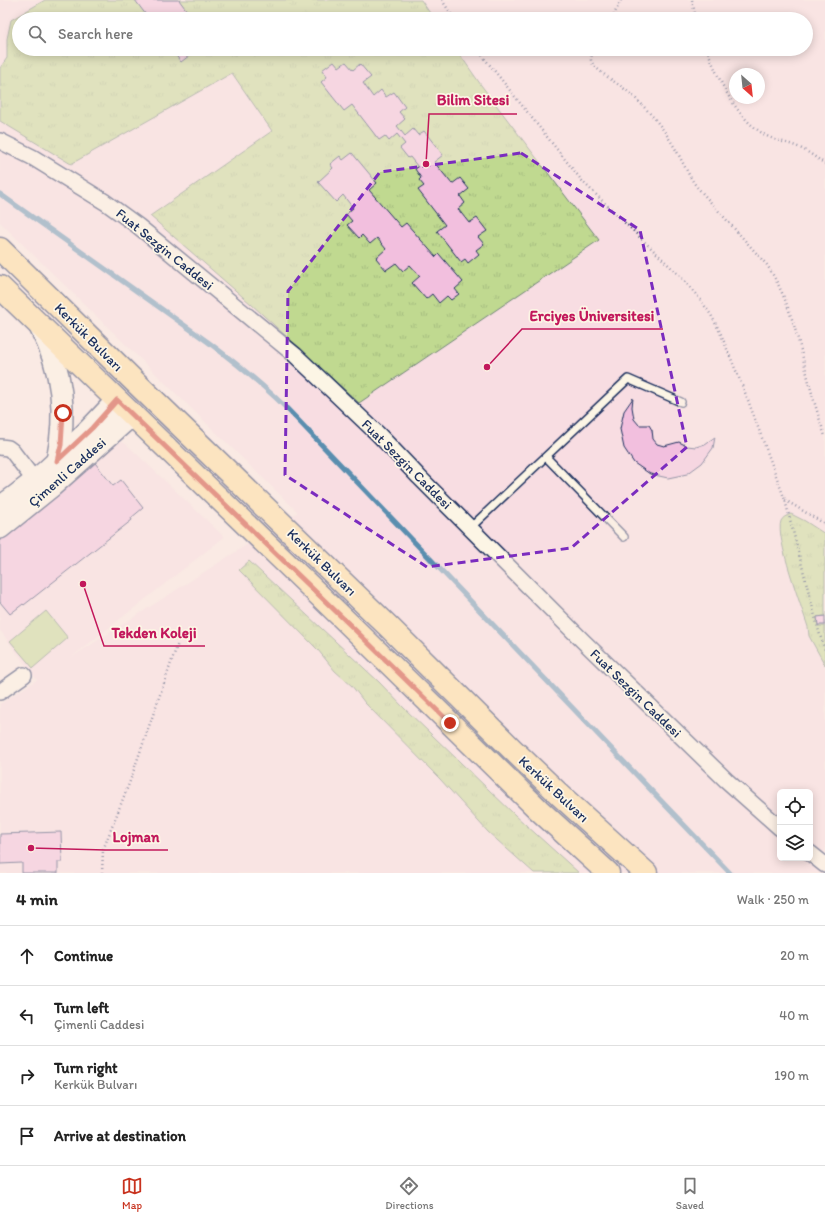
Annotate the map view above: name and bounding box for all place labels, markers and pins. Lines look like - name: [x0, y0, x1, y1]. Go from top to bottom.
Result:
- callout: Bilim Sitesi: [429, 87, 517, 114]
- callout: Erciyes Üniversitesi: [522, 302, 663, 329]
- callout: Tekden Koleji: [104, 619, 205, 646]
- callout: Lojman: [105, 823, 168, 850]

